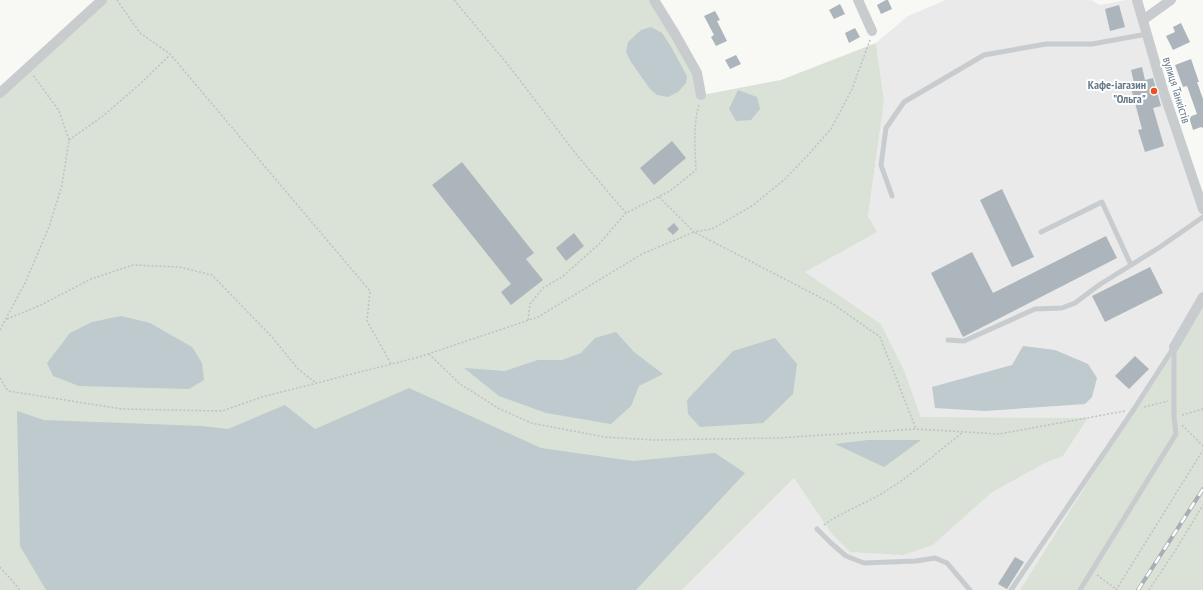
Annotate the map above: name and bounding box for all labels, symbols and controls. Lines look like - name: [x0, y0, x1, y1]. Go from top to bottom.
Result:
- street label: вулиця Танкістів: [1160, 55, 1194, 125]
- place label: Кафе-іагазин "Ольга": [1088, 77, 1146, 106]
- marker: Кафе-іагазин "Ольга": [1149, 86, 1159, 96]

